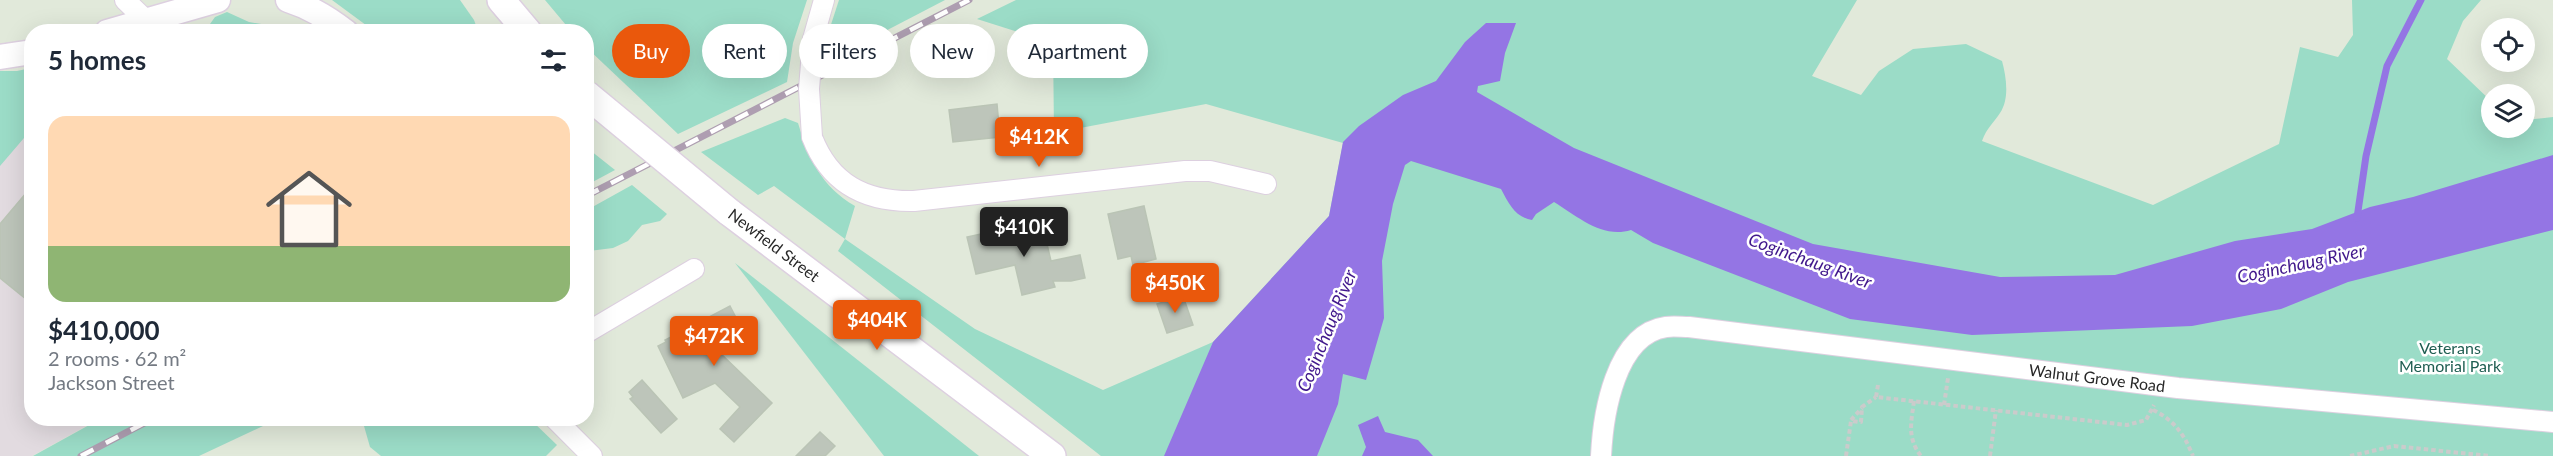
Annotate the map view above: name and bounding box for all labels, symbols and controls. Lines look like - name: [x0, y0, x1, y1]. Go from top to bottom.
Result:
- map controls: [2481, 18, 2535, 138]
- button: locate: [2481, 18, 2535, 72]
- chip: Buy: [612, 24, 690, 78]
- chip: Rent: [702, 24, 787, 78]
- chip: Filters: [799, 24, 898, 78]
- chip: New: [910, 24, 995, 78]
- chip: Apartment: [1007, 24, 1148, 78]
- text: 5 homes: [48, 44, 146, 76]
- icon: filters: [537, 44, 570, 77]
- button: layers: [2481, 84, 2535, 138]
- pin: $412K: [997, 117, 1081, 168]
- text: $412K: [1009, 124, 1069, 148]
- icon: home: [255, 155, 363, 263]
- street label: Newfield Street: [725, 204, 824, 285]
- pin: $410K: [982, 207, 1066, 258]
- text: $410K: [994, 214, 1054, 238]
- water label: Coginchaug River: [1746, 228, 1876, 293]
- water label: Coginchaug River: [2235, 239, 2367, 287]
- pin: $450K: [1133, 263, 1217, 314]
- water label: Coginchaug River: [1292, 266, 1361, 395]
- text: $450K: [1145, 270, 1205, 294]
- pin: $404K: [835, 300, 919, 351]
- text: $404K: [847, 307, 907, 331]
- text: $410,000: [48, 314, 160, 346]
- pin: $472K: [672, 316, 756, 367]
- text: $472K: [684, 323, 744, 347]
- park label: Veterans Memorial Park: [2399, 338, 2502, 375]
- text: 2 rooms · 62 m²: [48, 346, 186, 370]
- street label: Walnut Grove Road: [2028, 360, 2166, 395]
- text: Jackson Street: [48, 370, 175, 394]

